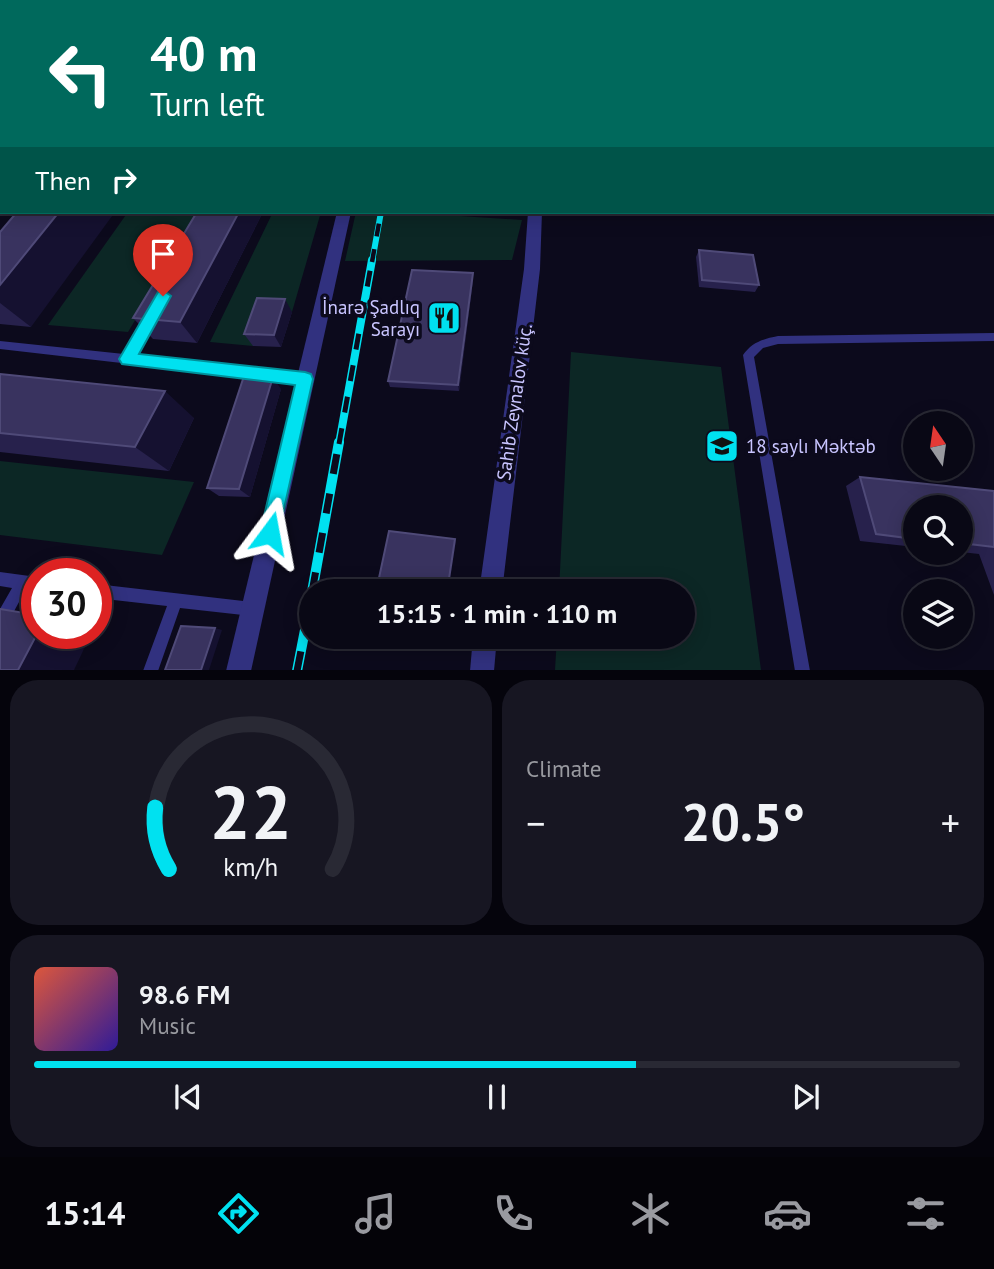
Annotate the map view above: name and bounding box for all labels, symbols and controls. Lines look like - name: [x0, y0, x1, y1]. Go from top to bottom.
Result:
- text: 40 m: [150, 21, 257, 85]
- icon: left: [35, 28, 126, 119]
- text: Turn left: [150, 83, 265, 125]
- icon: right: [105, 161, 143, 199]
- text: Then: [35, 164, 91, 197]
- pin: [133, 224, 193, 296]
- icon: arrive: [144, 235, 182, 273]
- place label: İnarə Şadlıq Sarayı: [322, 295, 420, 341]
- restaurant icon: İnarə Şadlıq Sarayı: [425, 299, 463, 337]
- street label: Sahib Zeynalov küç.: [491, 322, 537, 482]
- north arrow: [903, 411, 973, 481]
- map controls: [903, 411, 973, 649]
- school or university icon: 18 saylı Məktəb: [703, 427, 741, 465]
- place label: 18 saylı Məktəb: [746, 434, 876, 458]
- button: search: [903, 495, 973, 565]
- position arrow: [233, 496, 307, 570]
- speed limit sign: 30: [21, 558, 112, 649]
- button: layers: [903, 579, 973, 649]
- text: 15:15 · 1 min · 110 m: [377, 597, 617, 630]
- text: Climate: [526, 754, 601, 783]
- text: 22: [210, 765, 292, 859]
- text: 20.5°: [681, 788, 805, 855]
- text: −: [526, 798, 545, 847]
- text: +: [941, 798, 960, 847]
- text: km/h: [224, 850, 278, 882]
- text: 98.6 FM: [139, 978, 230, 1011]
- text: Music: [139, 1011, 196, 1040]
- icon: previous: [169, 1078, 207, 1116]
- icon: pause: [478, 1078, 516, 1116]
- icon: next: [787, 1078, 825, 1116]
- icon: directions: [214, 1189, 263, 1238]
- icon: music: [351, 1189, 400, 1238]
- icon: phone: [489, 1189, 538, 1238]
- icon: climate: [626, 1189, 675, 1238]
- icon: car: [763, 1189, 812, 1238]
- icon: filters: [901, 1189, 950, 1238]
- text: 15:14: [44, 1192, 125, 1234]

